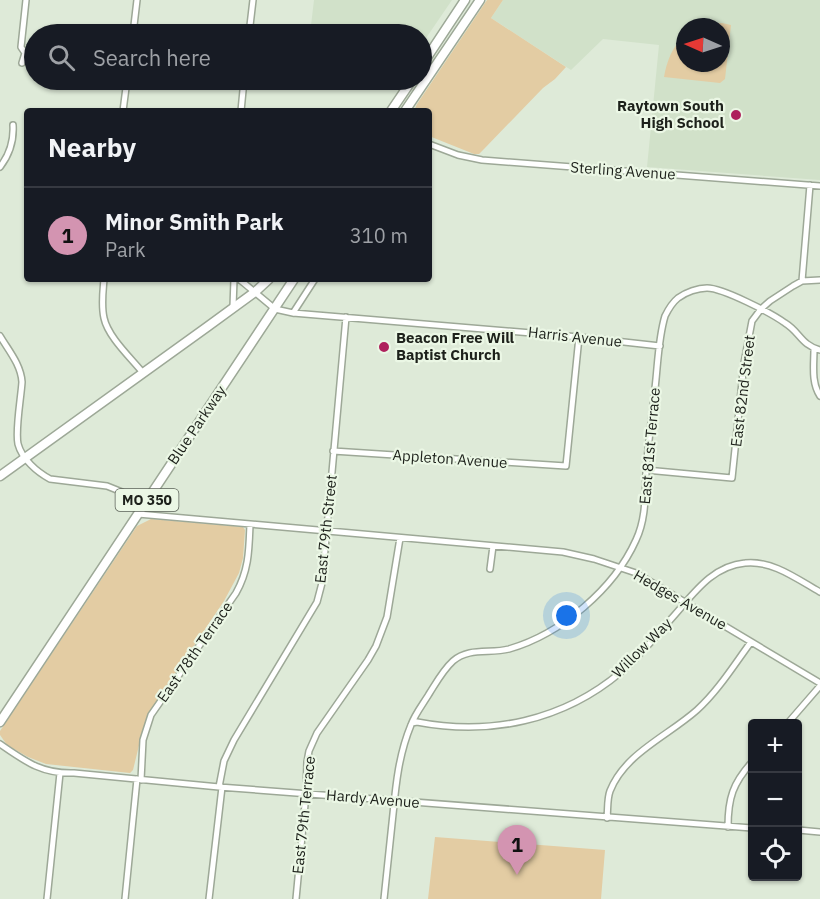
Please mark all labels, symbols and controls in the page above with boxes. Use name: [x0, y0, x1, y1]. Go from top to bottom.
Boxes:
north arrow: [676, 18, 730, 72]
search box: [24, 24, 432, 90]
icon: search: [45, 41, 78, 74]
text: Search here: [93, 43, 211, 72]
place label: Raytown South High School: [617, 96, 724, 132]
marker: Raytown South High School: [729, 108, 743, 122]
text: Nearby: [48, 130, 136, 164]
street label: Sterling Avenue: [570, 157, 676, 184]
text: Minor Smith Park: [105, 207, 284, 236]
text: 1: [62, 222, 74, 249]
text: 310 m: [350, 222, 408, 249]
text: Park: [105, 236, 145, 263]
street label: Harris Avenue: [527, 322, 623, 351]
place label: Beacon Free Will Baptist Church: [396, 328, 515, 364]
street label: East 82nd Street: [726, 334, 759, 448]
marker: Beacon Free Will Baptist Church: [377, 340, 391, 354]
street label: Blue Parkway: [163, 381, 230, 468]
street label: East 81st Terrace: [635, 387, 664, 505]
street label: Appleton Avenue: [392, 445, 508, 472]
street label: East 79th Street: [310, 474, 341, 584]
road number: MO 350: [116, 489, 178, 511]
street label: Hedges Avenue: [630, 565, 730, 634]
street label: East 78th Terrace: [153, 598, 236, 706]
your location: [552, 601, 581, 630]
street label: Willow Way: [608, 613, 676, 682]
map controls: [748, 719, 802, 881]
button: +: [748, 719, 802, 773]
street label: East 79th Terrace: [288, 755, 319, 875]
button: −: [748, 773, 802, 827]
street label: Hardy Avenue: [325, 785, 421, 812]
pin: 1: [498, 826, 536, 875]
button: locate: [748, 827, 802, 881]

